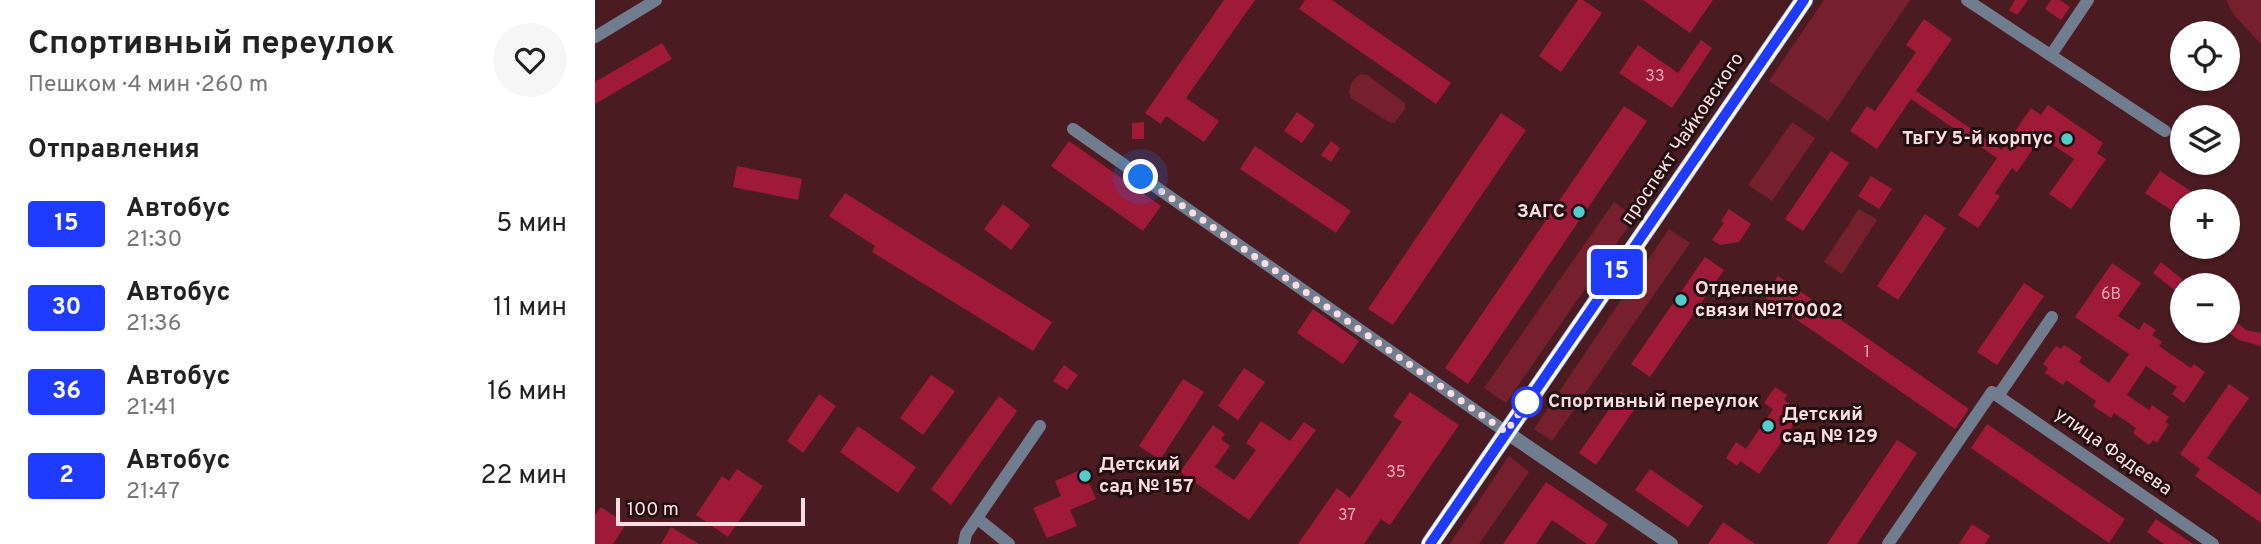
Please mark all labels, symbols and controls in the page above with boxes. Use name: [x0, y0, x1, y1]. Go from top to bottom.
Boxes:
map controls: [2170, 21, 2240, 343]
button: locate: [2170, 21, 2240, 91]
button: heart: [493, 23, 567, 97]
text: Спортивный переулок: [28, 24, 395, 66]
street label: проспект Чайковского: [1616, 48, 1750, 230]
house number: 33: [1645, 67, 1665, 87]
text: Пешком · 4 мин · 260 m: [28, 71, 268, 100]
button: layers: [2170, 105, 2240, 175]
place label: ТвГУ 5-й корпус: [1902, 127, 2053, 151]
marker: ТвГУ 5-й корпус: [2059, 131, 2075, 147]
text: Отправления: [28, 134, 200, 167]
your location: [1123, 159, 1158, 194]
button: +: [2170, 189, 2240, 259]
text: Автобус: [126, 193, 231, 226]
place label: ЗАГС: [1517, 200, 1565, 224]
marker: ЗАГС: [1571, 204, 1587, 220]
text: 5 мин: [496, 208, 567, 241]
text: 15: [54, 209, 79, 239]
text: 21:30: [126, 226, 182, 255]
line badge: 15: [1585, 249, 1649, 295]
text: 15: [1605, 257, 1629, 287]
button: −: [2170, 273, 2240, 343]
text: Автобус: [126, 277, 231, 310]
place label: Отделение связи №170002: [1695, 277, 1843, 323]
house number: 6В: [2101, 285, 2121, 305]
text: 11 мин: [493, 292, 567, 325]
marker: Отделение связи №170002: [1673, 292, 1689, 308]
text: 30: [52, 293, 81, 323]
text: 21:36: [126, 310, 181, 339]
house number: 1: [1864, 343, 1870, 363]
text: Автобус: [126, 361, 231, 394]
text: 16 мин: [487, 376, 567, 409]
text: 36: [52, 377, 81, 407]
marker: Спортивный переулок: [1512, 387, 1542, 417]
place label: Спортивный переулок: [1548, 390, 1759, 414]
text: 21:41: [126, 394, 177, 423]
place label: Детский сад № 129: [1782, 403, 1878, 449]
street label: улица Фадеева: [2050, 403, 2176, 501]
marker: Детский сад № 129: [1760, 418, 1776, 434]
text: Автобус: [126, 445, 231, 478]
place label: Детский сад № 157: [1099, 453, 1193, 499]
text: 22 мин: [481, 460, 567, 493]
text: 2: [59, 461, 74, 491]
house number: 35: [1386, 463, 1406, 483]
marker: Детский сад № 157: [1077, 468, 1093, 484]
text: 21:47: [126, 478, 180, 507]
scale bar: [616, 495, 805, 527]
text: 100 m: [627, 498, 679, 522]
house number: 37: [1338, 506, 1356, 526]

